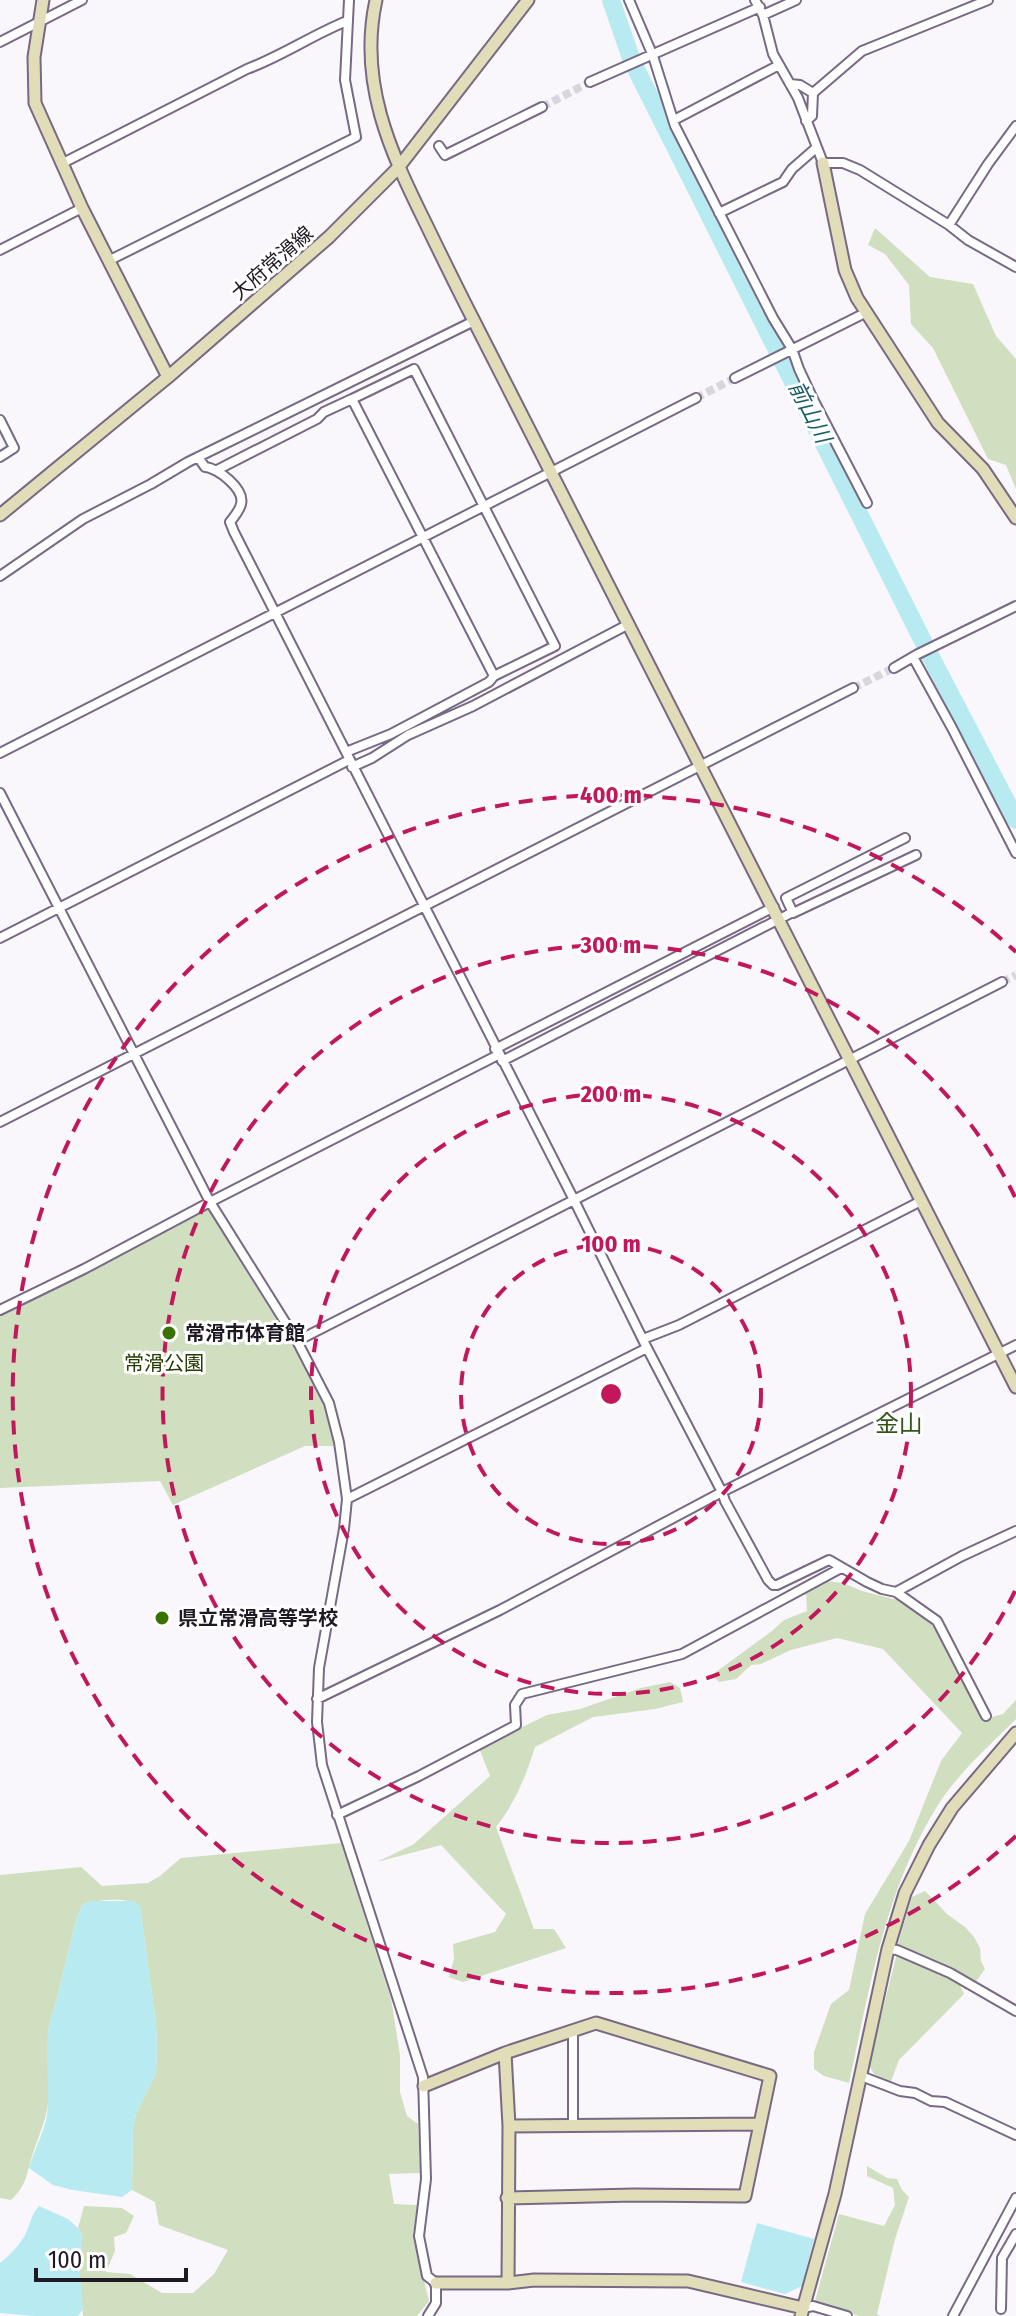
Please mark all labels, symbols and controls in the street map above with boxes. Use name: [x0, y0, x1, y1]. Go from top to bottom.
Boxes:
street label: 大府常滑線: [226, 221, 318, 305]
water label: 前山川: [783, 376, 838, 449]
text: 400 m: [580, 781, 642, 809]
text: 300 m: [580, 931, 641, 959]
text: 200 m: [580, 1080, 641, 1108]
text: 100 m: [581, 1230, 641, 1258]
place label: 常滑市体育館: [185, 1321, 305, 1345]
marker: 常滑市体育館: [160, 1324, 178, 1342]
park label: 常滑公園: [124, 1351, 204, 1375]
centre of rings: [597, 1380, 625, 1408]
district label: 金山: [875, 1410, 923, 1438]
place label: 県立常滑高等学校: [178, 1606, 338, 1630]
marker: 県立常滑高等学校: [153, 1609, 171, 1627]
scale bar: [36, 2232, 186, 2282]
text: 100 m: [48, 2246, 106, 2274]

